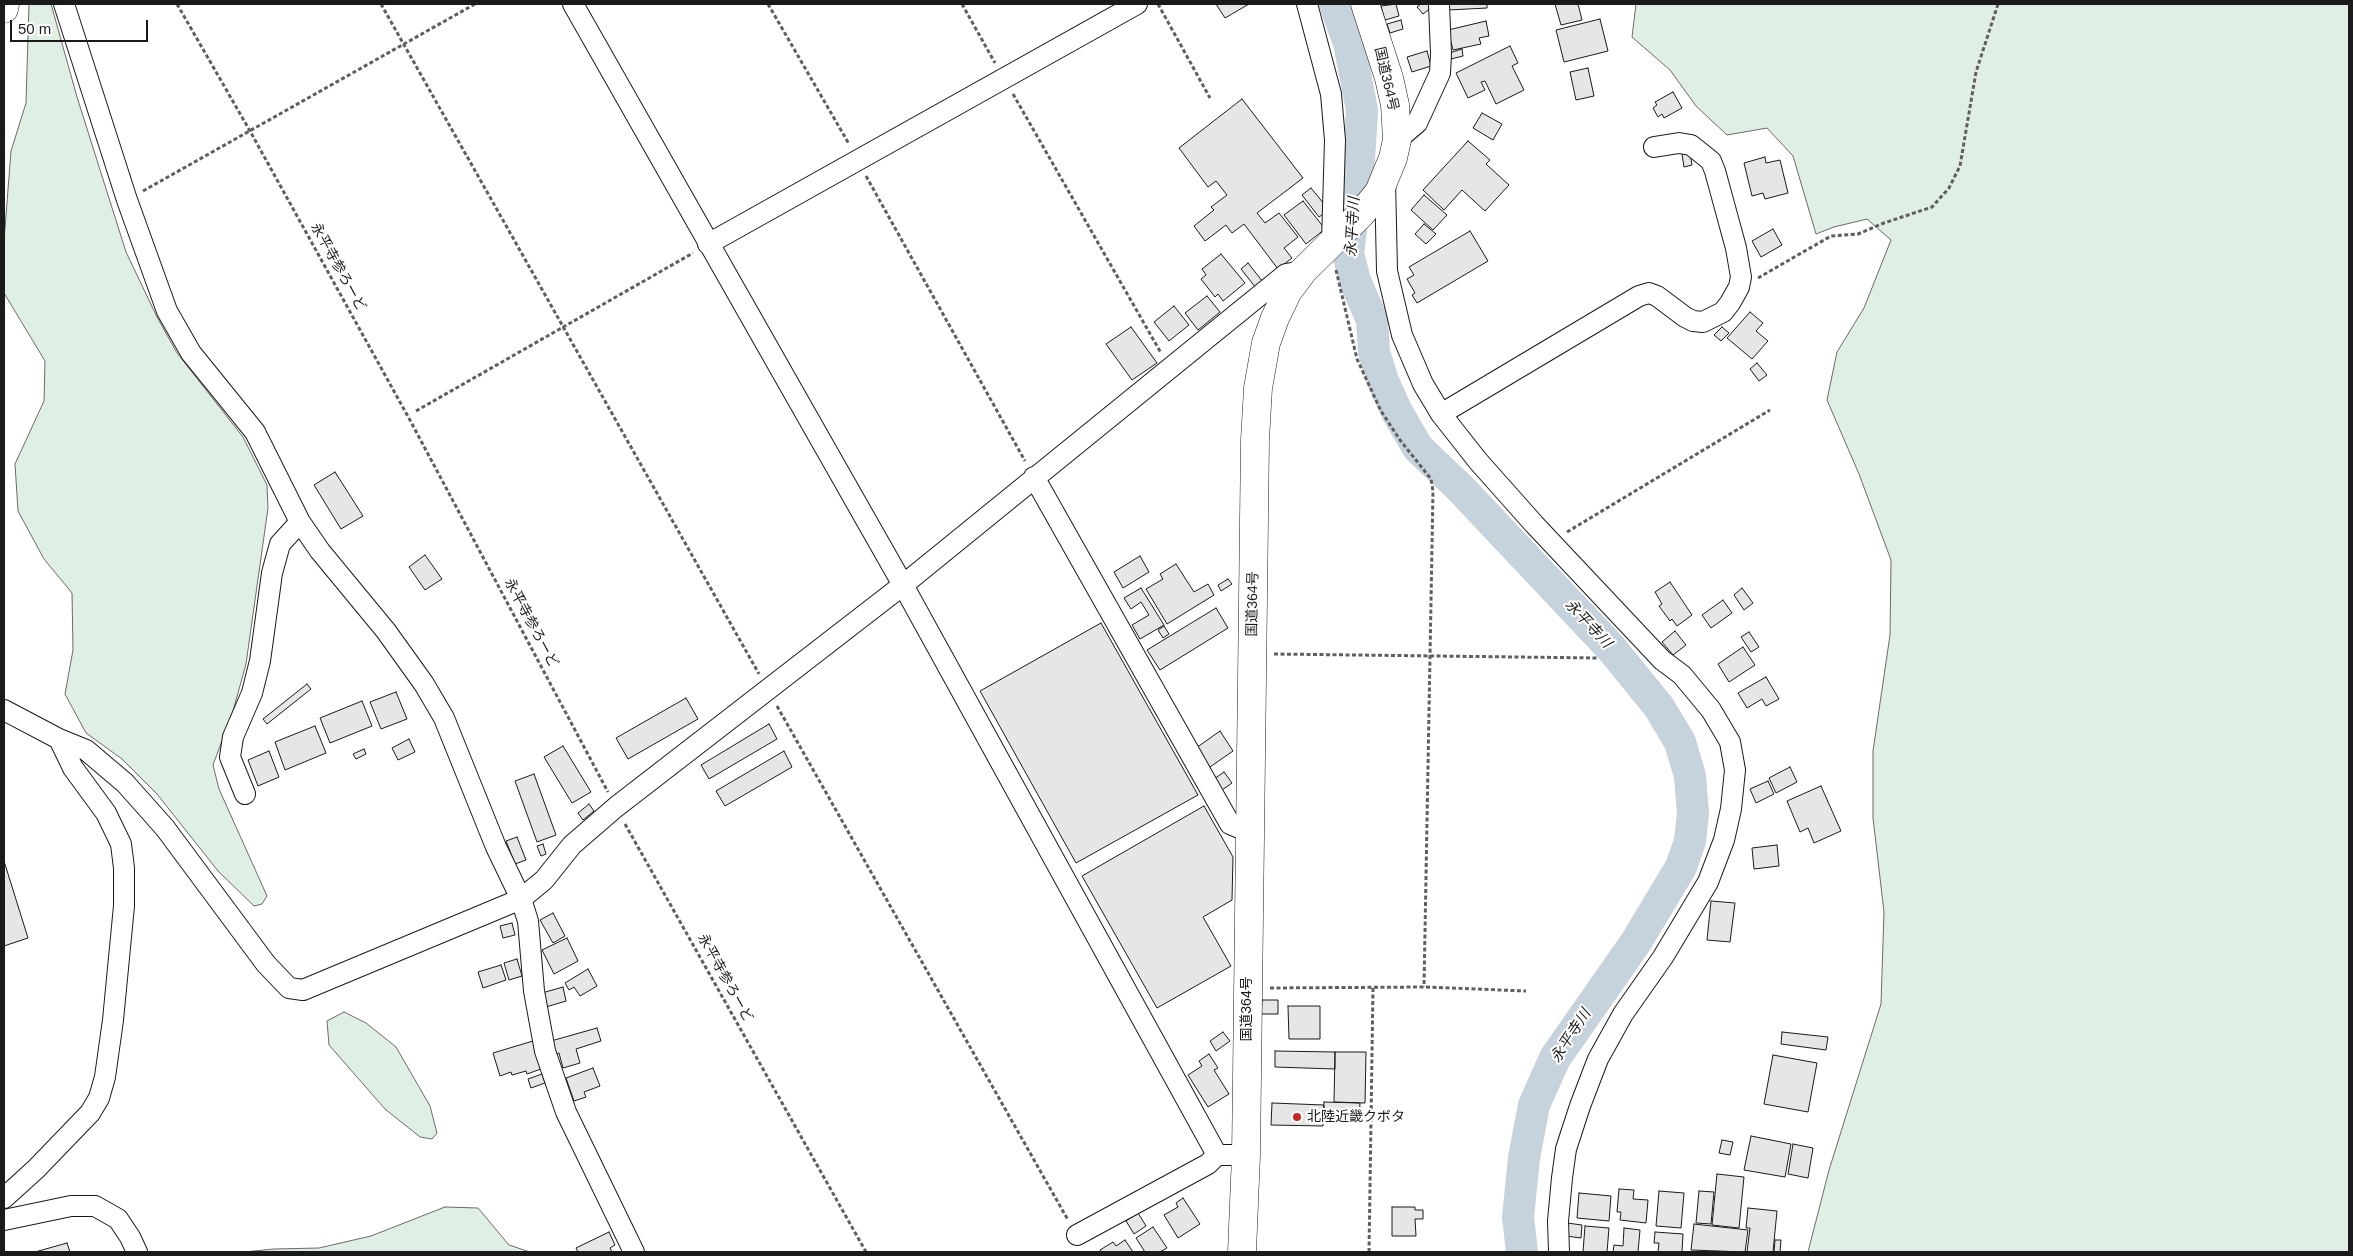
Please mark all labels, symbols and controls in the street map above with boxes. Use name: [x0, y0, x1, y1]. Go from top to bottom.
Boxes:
scale bar: [12, 10, 150, 42]
text: 50 m: [18, 20, 51, 37]
street label: 国道364号: [1370, 45, 1402, 113]
water label: 永平寺川: [1342, 197, 1364, 257]
street label: 永平寺参ろーど: [307, 220, 369, 314]
street label: 国道364号: [1244, 571, 1262, 637]
street label: 永平寺参ろーど: [501, 576, 561, 670]
water label: 永平寺川: [1561, 596, 1615, 652]
street label: 永平寺参ろーど: [694, 931, 756, 1025]
street label: 国道364号: [1239, 976, 1255, 1042]
water label: 永平寺川: [1547, 1006, 1595, 1066]
place label: 北陸近畿クボタ: [1307, 1109, 1405, 1125]
marker: 北陸近畿クボタ: [1291, 1111, 1303, 1123]

